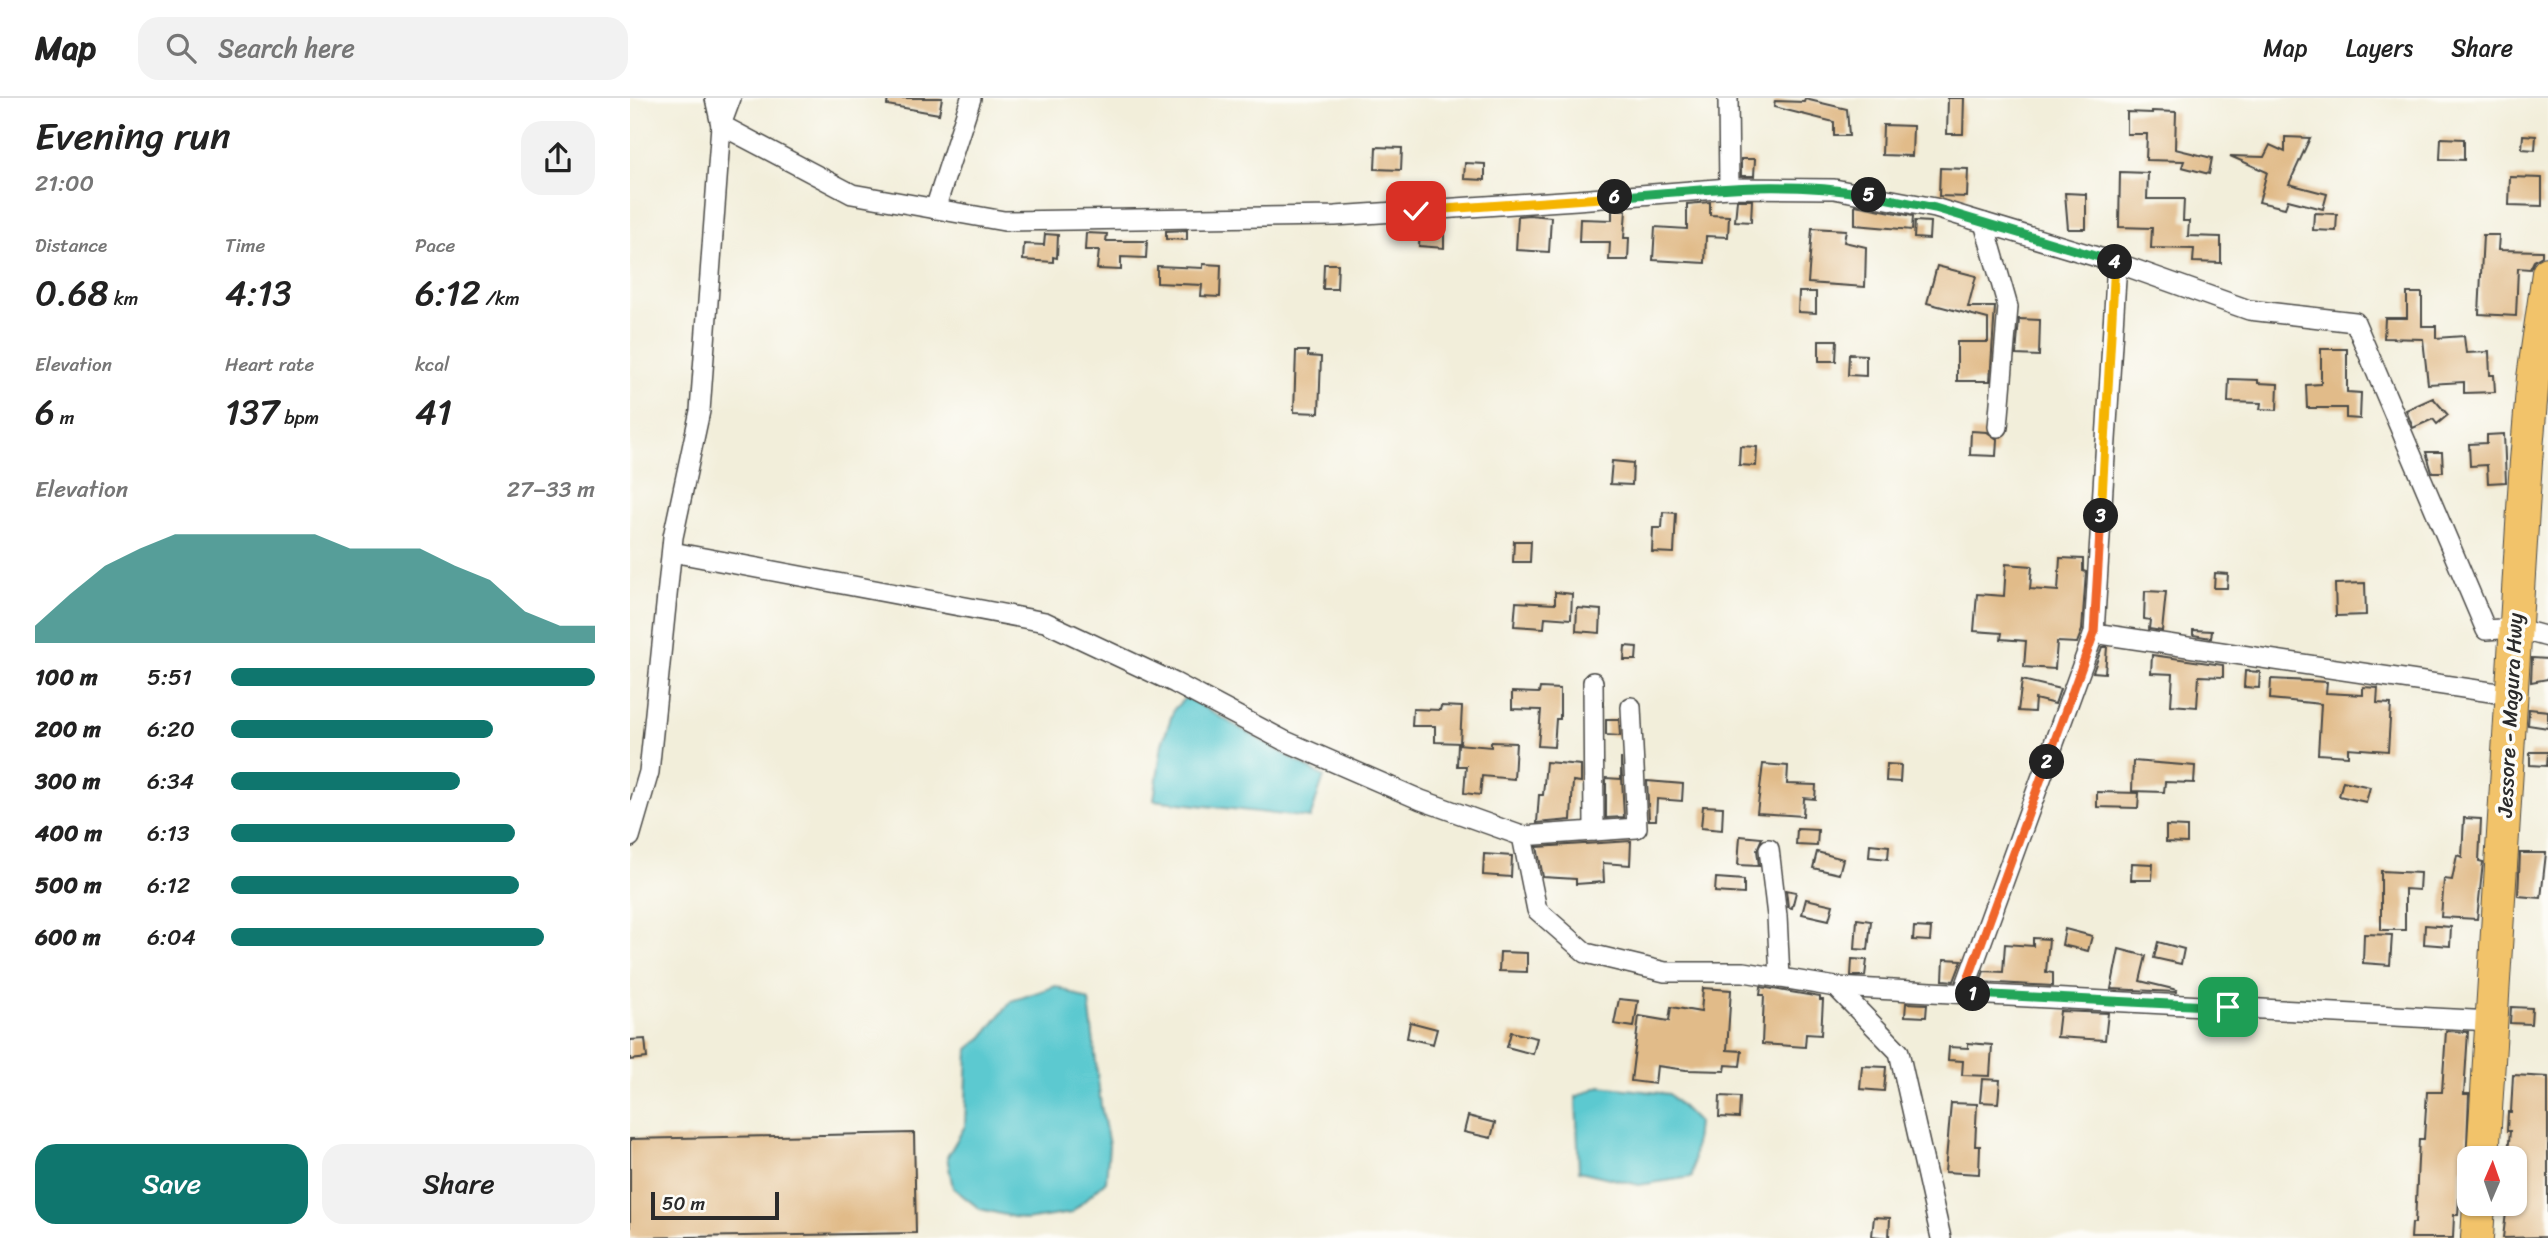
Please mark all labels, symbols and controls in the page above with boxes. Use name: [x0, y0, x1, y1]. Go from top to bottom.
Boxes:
search box: [138, 17, 628, 80]
text: Map: [35, 19, 96, 77]
text: Search here: [218, 25, 355, 71]
text: Map: [2263, 27, 2308, 69]
text: Layers: [2346, 27, 2413, 69]
text: Share: [2451, 27, 2513, 69]
icon: search: [162, 29, 200, 67]
text: Evening run: [35, 103, 231, 170]
button: share: [521, 121, 595, 195]
text: 21:00: [35, 163, 94, 204]
pin: 5: [1852, 178, 1886, 212]
text: 5: [1863, 178, 1874, 211]
pin: 6: [1598, 180, 1632, 214]
text: 6: [1609, 180, 1620, 213]
pin: [1386, 181, 1446, 241]
icon: check: [1397, 192, 1435, 230]
text: Distance: [35, 229, 107, 262]
text: Time: [225, 229, 265, 262]
text: Pace: [415, 229, 455, 262]
pin: 4: [2098, 244, 2132, 280]
text: 4: [2109, 245, 2120, 278]
text: 0.68: [35, 262, 109, 324]
text: 4:13: [225, 262, 292, 324]
text: 6:12: [415, 262, 481, 324]
text: km: [109, 282, 138, 315]
text: /km: [481, 282, 520, 315]
text: Elevation: [35, 348, 112, 381]
text: Heart rate: [225, 348, 314, 381]
text: kcal: [415, 348, 450, 381]
text: 6: [35, 381, 55, 443]
text: 137: [225, 381, 279, 443]
text: 41: [415, 381, 452, 443]
text: m: [55, 401, 74, 434]
text: bpm: [279, 401, 319, 434]
text: Elevation: [35, 469, 128, 510]
text: 27–33 m: [507, 469, 595, 510]
pin: 3: [2084, 498, 2118, 534]
text: 3: [2095, 499, 2106, 532]
street label: Jessore - Magura Hwy: [2486, 612, 2534, 819]
text: 100 m: [35, 657, 98, 698]
text: 5:51: [147, 657, 192, 698]
text: 200 m: [35, 709, 101, 750]
text: 6:20: [147, 709, 195, 750]
pin: 2: [2030, 744, 2064, 780]
text: 2: [2041, 745, 2052, 778]
text: 300 m: [35, 761, 100, 802]
text: 6:34: [147, 761, 194, 802]
text: 400 m: [35, 813, 102, 854]
text: 6:13: [147, 813, 190, 854]
text: 500 m: [35, 865, 102, 906]
text: 6:12: [147, 865, 190, 906]
text: 600 m: [35, 917, 101, 958]
text: 6:04: [147, 917, 196, 958]
pin: 1: [1956, 976, 1990, 1012]
text: 1: [1968, 977, 1977, 1010]
pin: [2198, 977, 2258, 1037]
icon: arrive: [2209, 988, 2247, 1026]
button: Save: [35, 1144, 308, 1224]
button: Share: [322, 1144, 595, 1224]
north arrow: [2457, 1146, 2527, 1216]
map controls: [2457, 1146, 2527, 1216]
text: 50 m: [662, 1187, 705, 1220]
scale bar: [651, 1189, 779, 1221]

